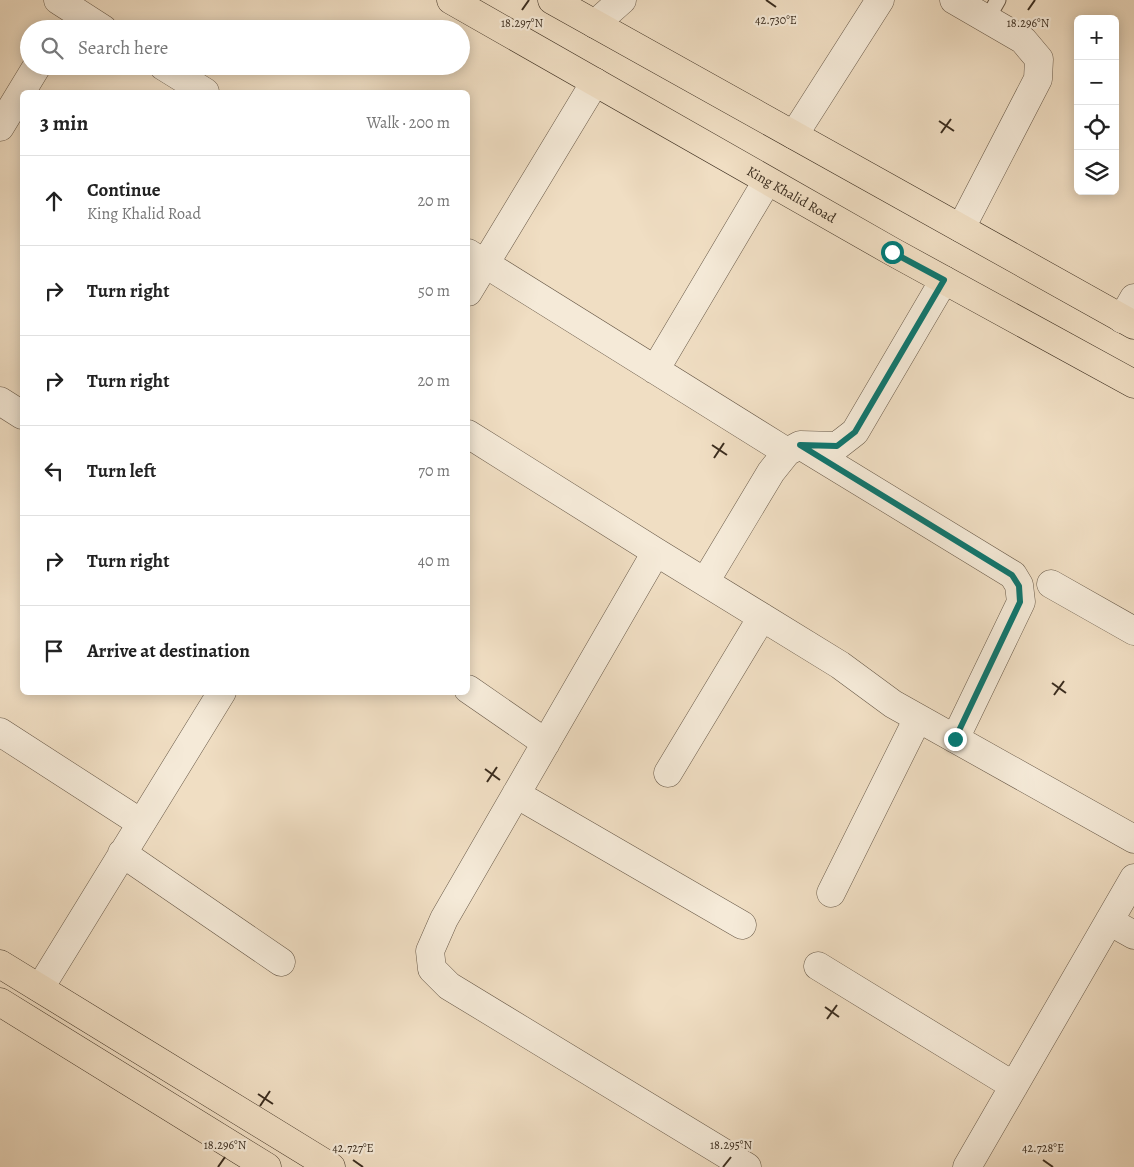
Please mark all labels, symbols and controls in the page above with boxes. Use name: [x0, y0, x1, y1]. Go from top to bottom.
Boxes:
text: 42.730°E: [755, 12, 797, 28]
text: 18.297°N: [501, 15, 543, 31]
text: 18.296°N: [1007, 15, 1050, 31]
map controls: [1074, 15, 1119, 195]
button: +: [1074, 15, 1119, 60]
search box: [20, 20, 470, 75]
icon: search: [38, 34, 66, 62]
text: Search here: [78, 35, 168, 61]
button: −: [1074, 60, 1119, 105]
button: locate: [1074, 105, 1119, 150]
text: 3 min: [40, 109, 88, 137]
text: Walk · 200 m: [366, 112, 450, 134]
button: layers: [1074, 150, 1119, 195]
street label: King Khalid Road: [743, 162, 840, 228]
text: Continue: [87, 177, 161, 203]
icon: ahead: [40, 187, 68, 215]
text: 20 m: [417, 190, 450, 212]
text: King Khalid Road: [87, 203, 201, 225]
route start: [881, 241, 904, 264]
icon: right: [40, 277, 68, 305]
text: Turn right: [87, 278, 169, 304]
text: 50 m: [418, 280, 450, 302]
icon: right: [40, 367, 68, 395]
text: Turn right: [87, 368, 169, 394]
text: 20 m: [417, 370, 450, 392]
icon: left: [40, 457, 68, 485]
text: Turn left: [87, 458, 156, 484]
text: 70 m: [418, 460, 450, 482]
icon: right: [40, 547, 68, 575]
text: Turn right: [87, 548, 169, 574]
text: 40 m: [418, 550, 450, 572]
icon: arrive: [40, 637, 68, 665]
text: Arrive at destination: [87, 638, 250, 664]
route end: [944, 728, 967, 751]
text: 18.296°N: [204, 1137, 247, 1153]
text: 18.295°N: [710, 1137, 752, 1153]
text: 42.727°E: [332, 1140, 374, 1156]
text: 42.728°E: [1022, 1140, 1064, 1156]

